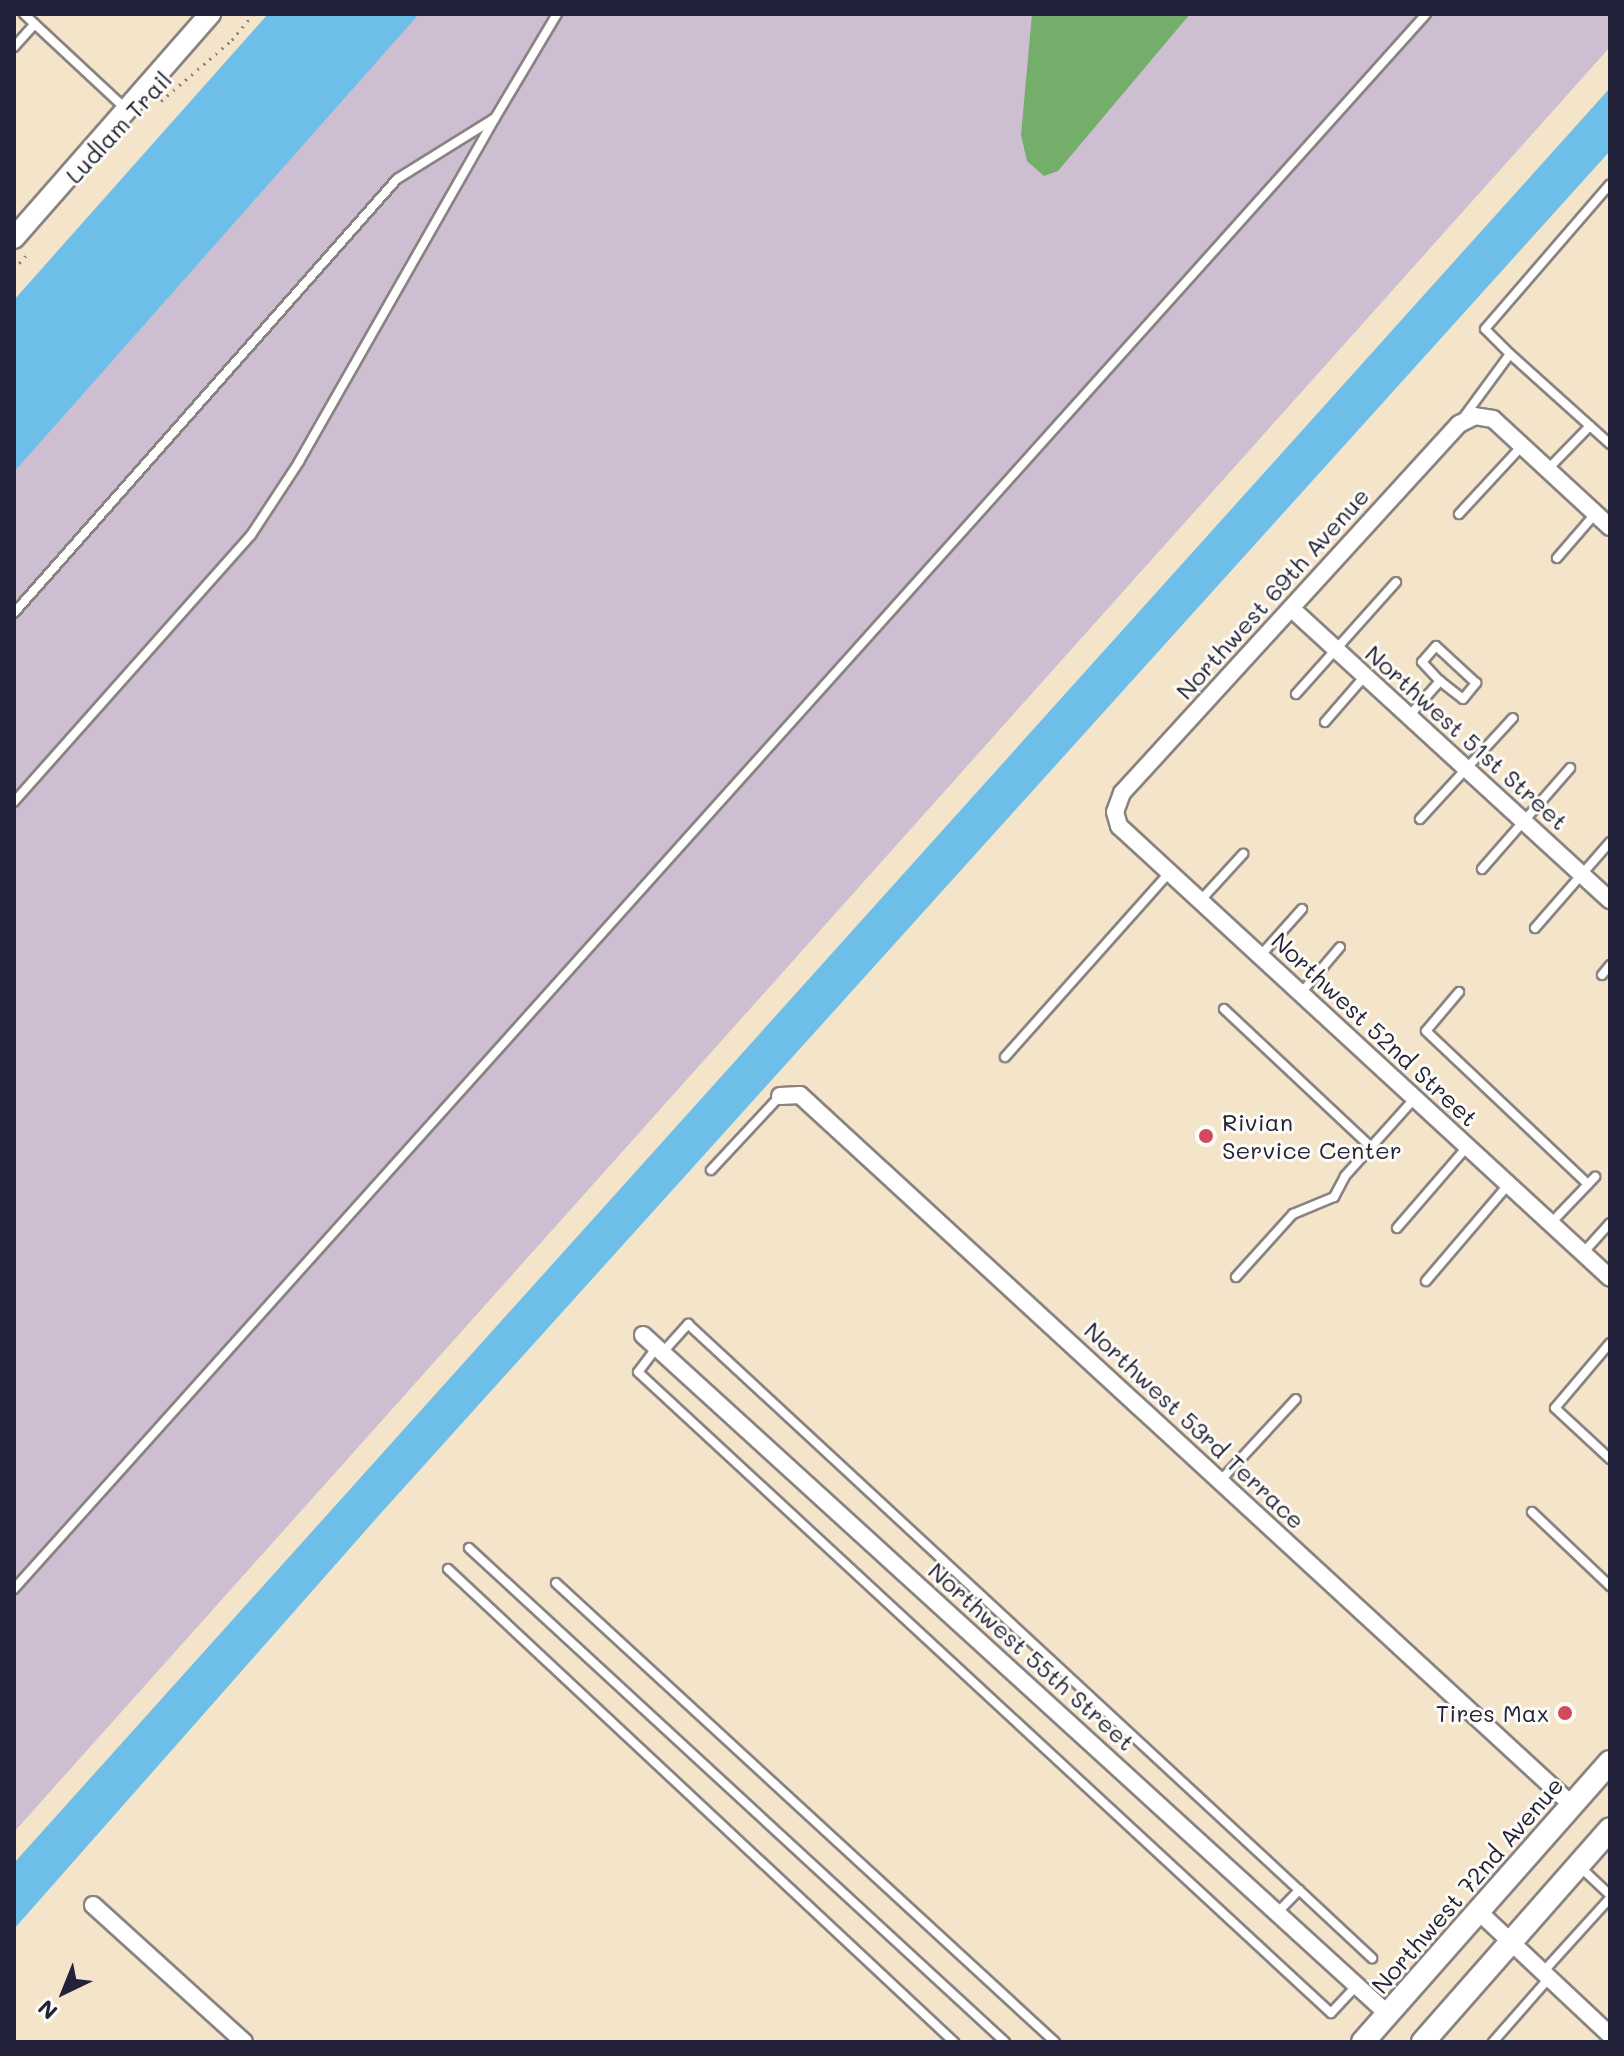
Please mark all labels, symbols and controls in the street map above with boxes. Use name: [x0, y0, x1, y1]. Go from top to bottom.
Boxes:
street label: Ludlam Trail: [59, 65, 177, 189]
street label: Northwest 69th Avenue: [1169, 481, 1375, 705]
street label: Northwest 51st Street: [1360, 638, 1574, 836]
street label: Northwest 52nd Street: [1266, 926, 1484, 1132]
place label: Rivian Service Center: [1222, 1108, 1402, 1164]
marker: Rivian Service Center: [1197, 1127, 1215, 1145]
street label: Northwest 53rd Terrace: [1079, 1315, 1311, 1535]
street label: Northwest 55th Street: [923, 1556, 1141, 1756]
place label: Tires Max: [1436, 1699, 1549, 1727]
marker: Tires Max: [1556, 1704, 1574, 1722]
street label: Northwest 72nd Avenue: [1365, 1771, 1569, 1999]
north arrow: [24, 1952, 104, 2032]
text: N: [31, 1994, 63, 2026]

